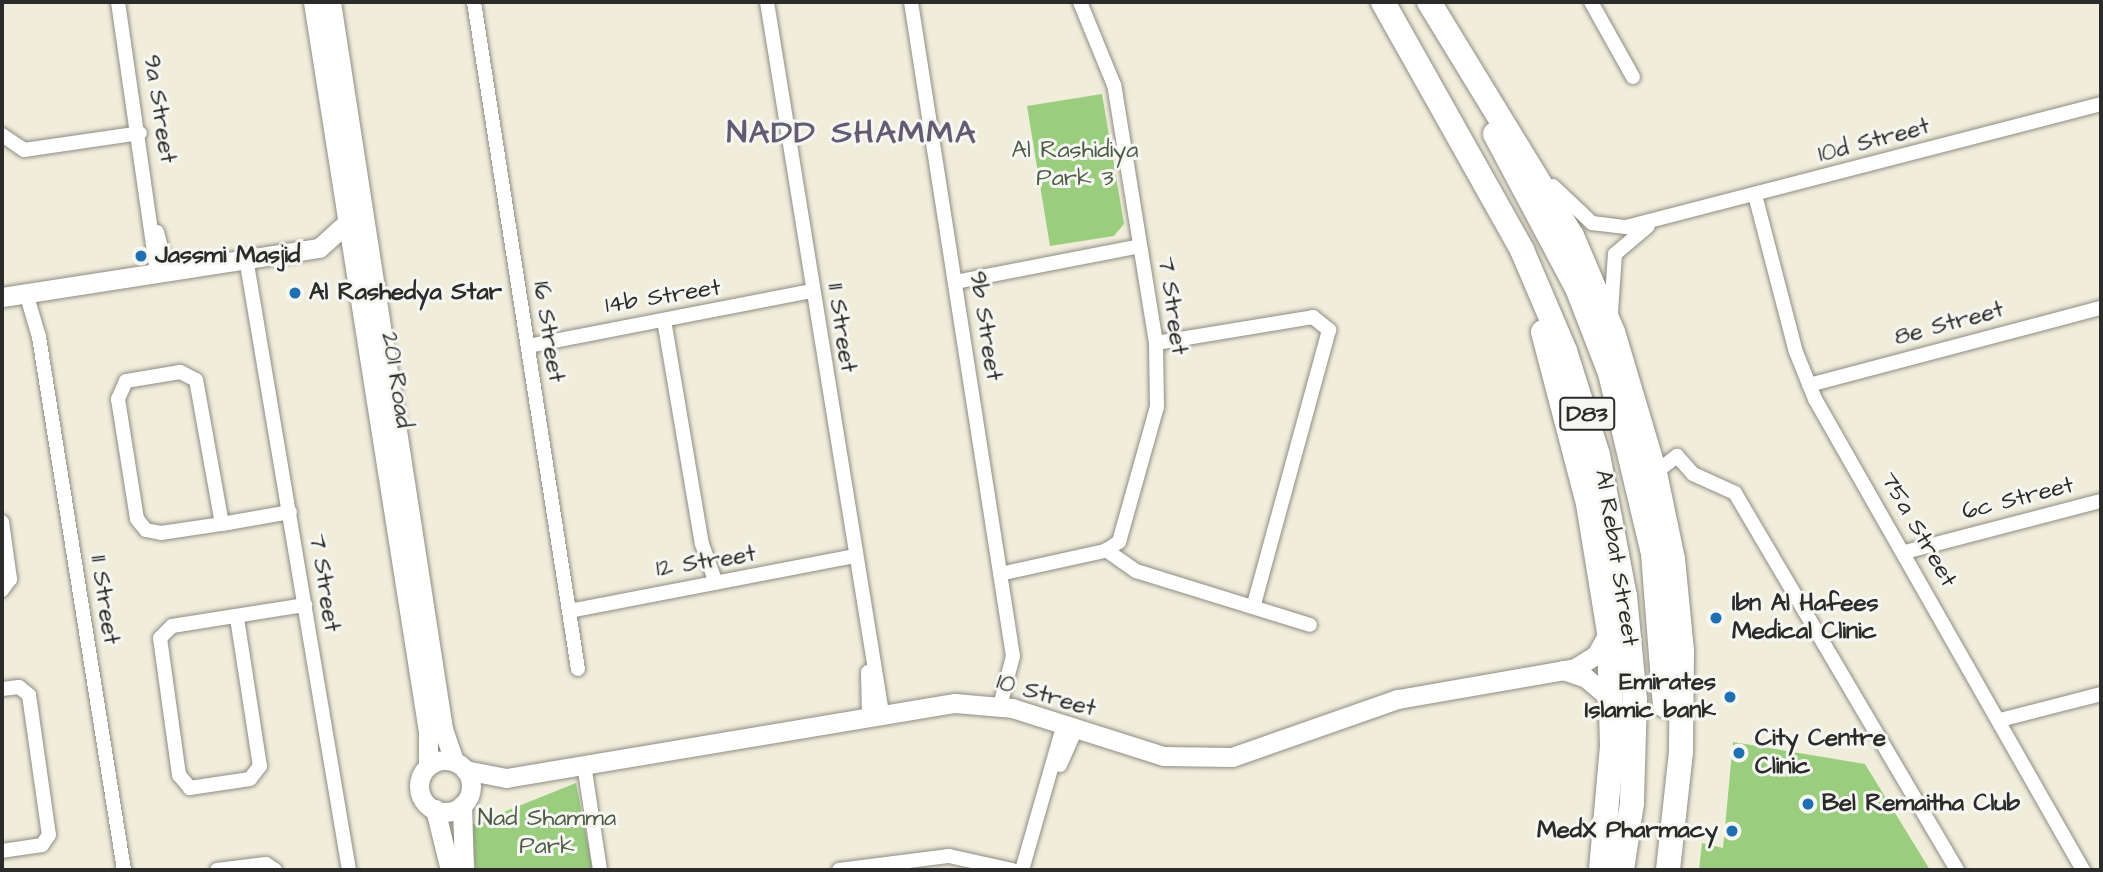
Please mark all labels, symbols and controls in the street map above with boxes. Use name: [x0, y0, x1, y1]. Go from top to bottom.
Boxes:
street label: 9a Street: [136, 53, 182, 165]
street label: 10d Street: [1815, 112, 1933, 170]
district label: NADD SHAMMA: [728, 114, 976, 152]
park label: Al Rashidiya Park 3: [1012, 137, 1138, 193]
place label: Jassmi Masjid: [155, 242, 300, 270]
marker: Jassmi Masjid: [133, 248, 149, 264]
street label: 7 Street: [1151, 255, 1193, 357]
street label: 9b Street: [962, 269, 1008, 383]
street label: 14b Street: [603, 274, 723, 320]
place label: Al Rashedya Star: [309, 279, 502, 307]
street label: 16 Street: [526, 279, 570, 385]
street label: 11 Street: [820, 281, 862, 375]
marker: Al Rashedya Star: [287, 285, 303, 301]
street label: 8e Street: [1891, 296, 2007, 352]
street label: 201 Road: [374, 330, 418, 430]
road number: D83: [1559, 394, 1615, 434]
street label: Al Rebat Street: [1588, 468, 1644, 648]
street label: 75a Street: [1874, 468, 1962, 592]
street label: 6c Street: [1959, 471, 2077, 527]
street label: 7 Street: [302, 532, 346, 634]
street label: 12 Street: [654, 540, 758, 584]
street label: 11 Street: [83, 553, 125, 647]
place label: Ibn Al Hafees Medical Clinic: [1732, 590, 1878, 646]
marker: Ibn Al Hafees Medical Clinic: [1706, 608, 1726, 628]
street label: 10 Street: [993, 668, 1099, 724]
place label: Emirates Islamic bank: [1585, 669, 1716, 725]
marker: Emirates Islamic bank: [1722, 689, 1738, 705]
place label: City Centre Clinic: [1755, 725, 1886, 781]
marker: City Centre Clinic: [1729, 743, 1749, 763]
place label: Bel Remaitha Club: [1822, 790, 2020, 818]
marker: Bel Remaitha Club: [1800, 796, 1816, 812]
park label: Nad Shamma Park: [478, 805, 616, 861]
place label: MedX Pharmacy: [1537, 817, 1718, 845]
marker: MedX Pharmacy: [1724, 823, 1740, 839]

